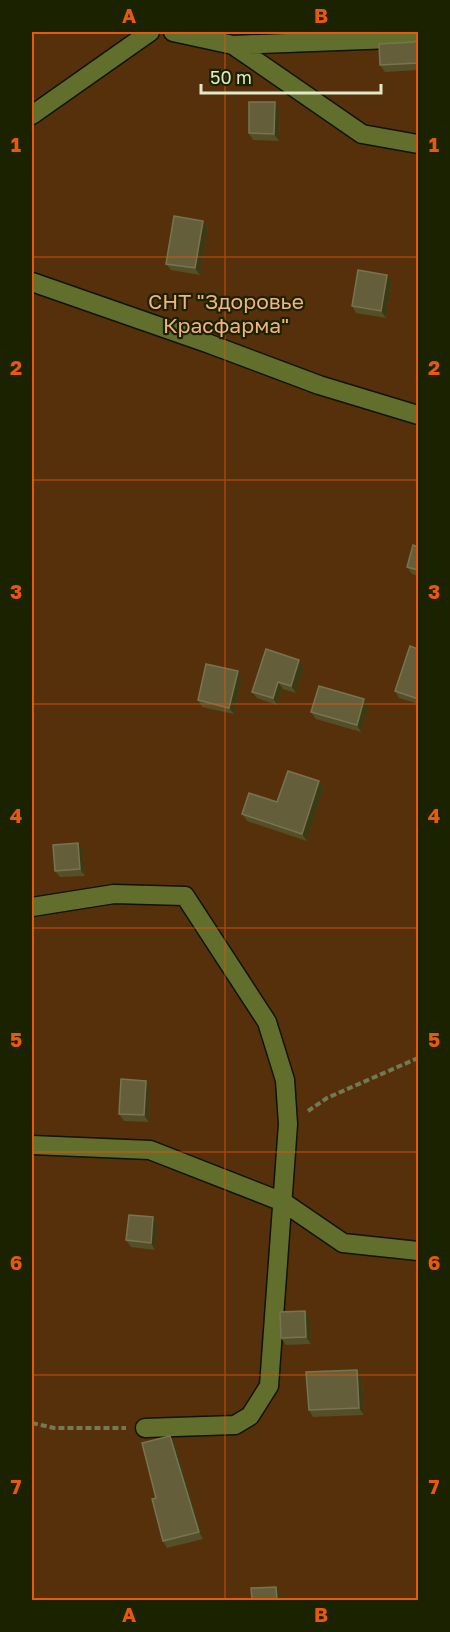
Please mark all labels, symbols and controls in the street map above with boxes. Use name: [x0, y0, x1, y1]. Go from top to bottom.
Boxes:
text: A: [122, 3, 136, 27]
text: B: [314, 3, 328, 27]
scale bar: [201, 57, 381, 95]
text: 50 m: [210, 66, 252, 88]
text: 1: [11, 132, 21, 156]
text: 1: [429, 132, 439, 156]
park label: СНТ "Здоровье Красфарма": [148, 288, 304, 338]
text: 2: [10, 355, 22, 379]
text: 2: [428, 355, 440, 379]
text: 3: [10, 579, 22, 603]
text: 3: [428, 579, 440, 603]
text: 4: [10, 803, 22, 827]
text: 4: [428, 803, 440, 827]
text: 5: [10, 1027, 22, 1051]
text: 5: [428, 1027, 440, 1051]
text: 6: [10, 1250, 22, 1274]
text: 6: [428, 1250, 440, 1274]
text: 7: [11, 1474, 22, 1498]
text: 7: [429, 1474, 440, 1498]
text: A: [122, 1602, 136, 1626]
text: B: [314, 1602, 328, 1626]

